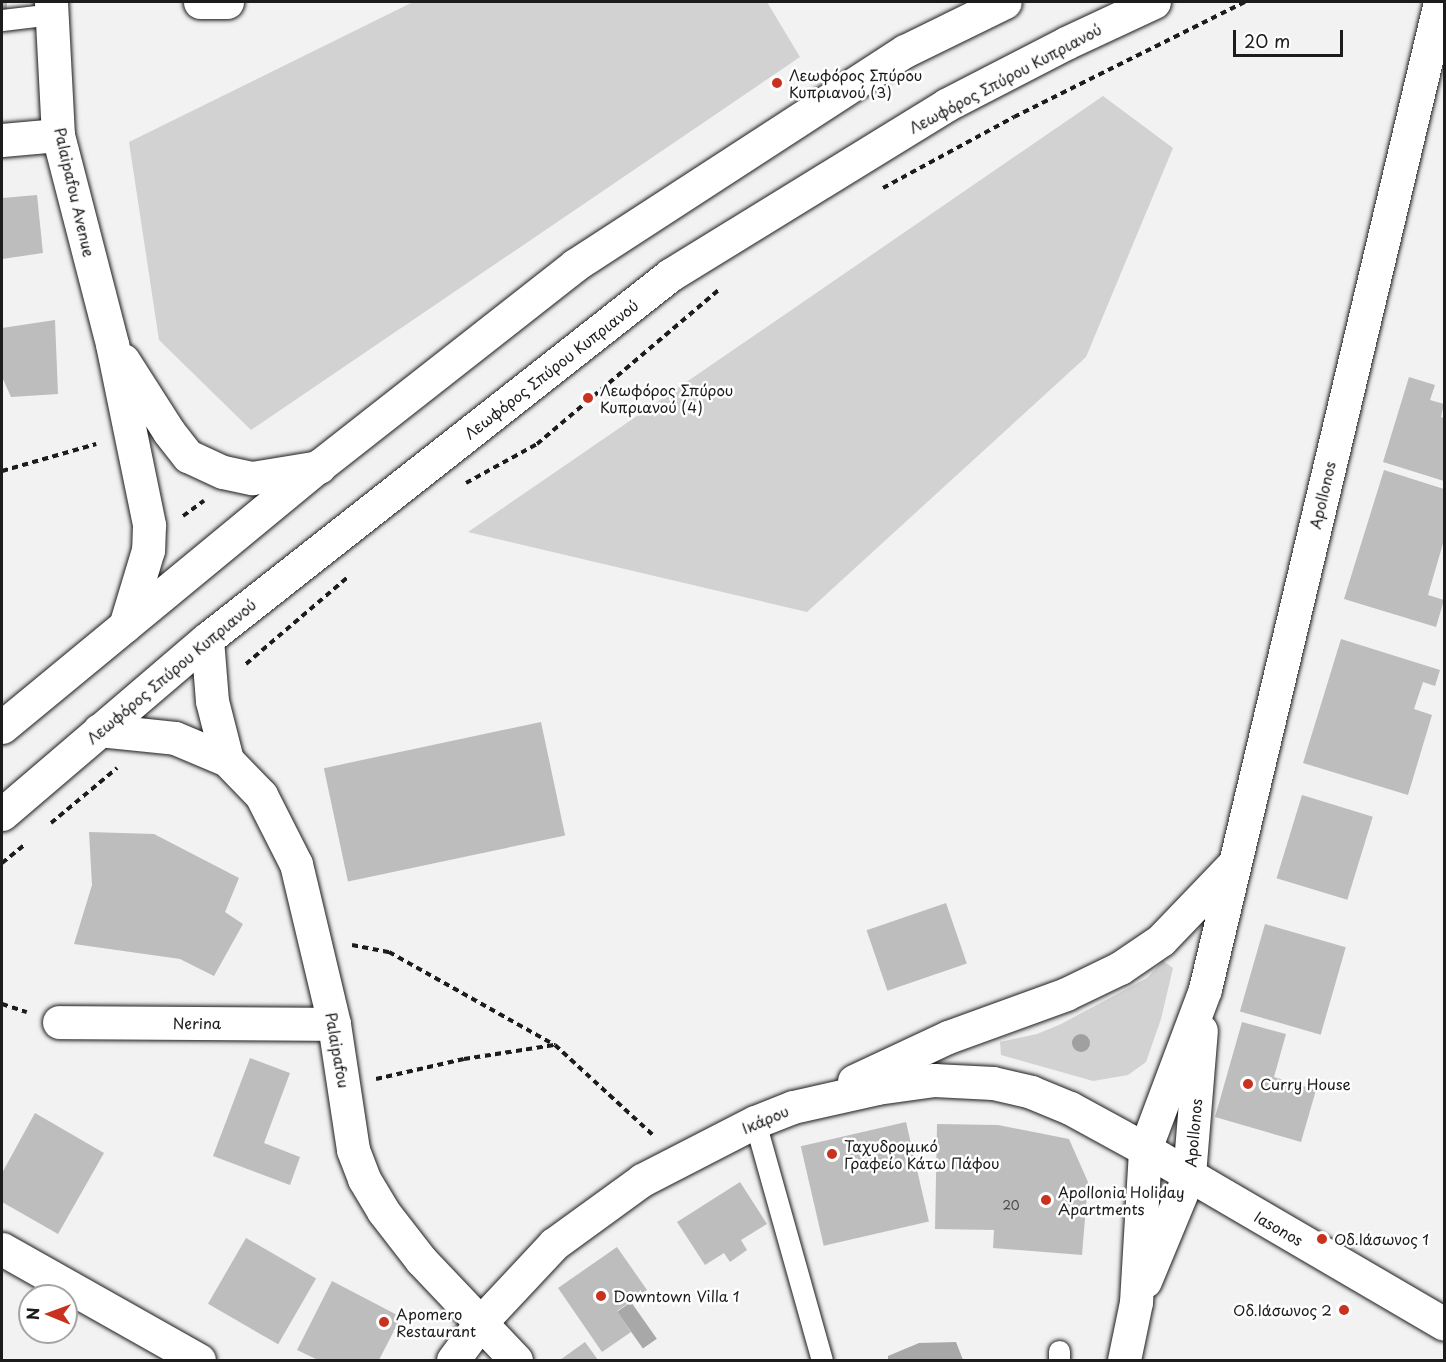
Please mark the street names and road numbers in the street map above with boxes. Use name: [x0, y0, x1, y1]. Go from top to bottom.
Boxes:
street label: Λεωφόρος Σπύρου Κυπριανού: [906, 20, 1104, 136]
street label: Palaipafou Avenue: [51, 125, 99, 259]
street label: Λεωφόρος Σπύρου Κυπριανού: [461, 296, 641, 442]
street label: Apollonos: [1305, 459, 1339, 531]
street label: Λεωφόρος Σπύρου Κυπριανού: [83, 595, 259, 747]
street label: Palaipafou: [322, 1011, 354, 1089]
street label: Nerina: [173, 1014, 221, 1032]
street label: Apollonos: [1181, 1098, 1205, 1168]
street label: Ικάρου: [739, 1101, 791, 1137]
street label: Iasonos: [1252, 1207, 1306, 1249]

